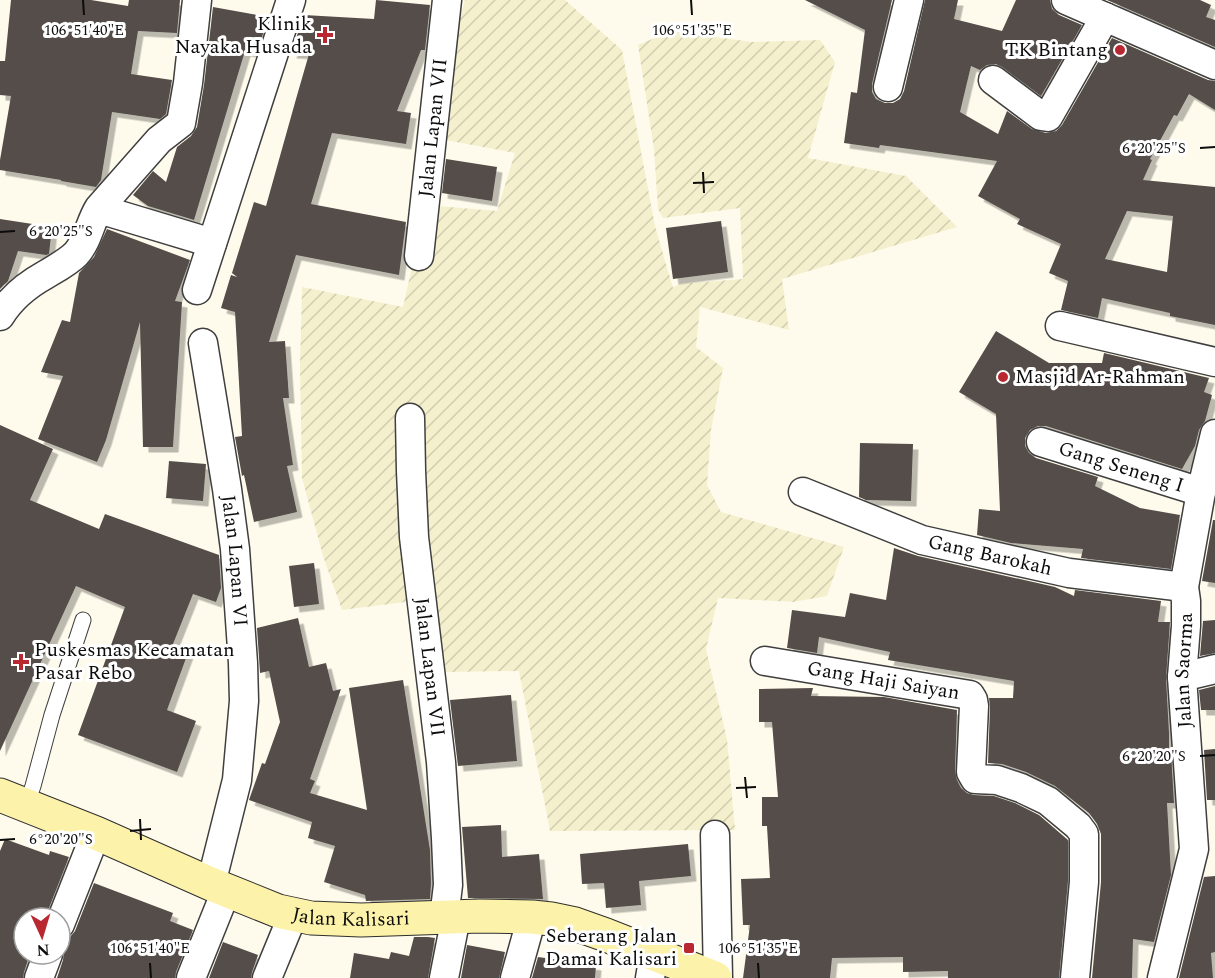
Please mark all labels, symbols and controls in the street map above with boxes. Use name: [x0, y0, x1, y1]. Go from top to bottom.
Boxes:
place label: Klinik Nayaka Husada: [175, 9, 312, 62]
text: 106°51'40"E: [44, 19, 124, 42]
text: 106°51'35"E: [652, 19, 732, 42]
marker: Klinik Nayaka Husada: [316, 26, 334, 44]
place label: TK Bintang: [1005, 35, 1108, 65]
marker: TK Bintang: [1113, 43, 1127, 57]
street label: Jalan Lapan VII: [411, 57, 456, 199]
text: 6°20'25"S: [1122, 137, 1186, 160]
text: 6°20'25"S: [29, 220, 93, 243]
place label: Masjid Ar-Rahman: [1015, 362, 1185, 392]
marker: Masjid Ar-Rahman: [996, 370, 1010, 384]
street label: Gang Seneng I: [1055, 433, 1188, 501]
street label: Jalan Lapan VI: [213, 493, 255, 627]
street label: Gang Barokah: [925, 527, 1055, 584]
street label: Jalan Lapan VII: [406, 596, 453, 738]
street label: Jalan Saorma: [1167, 612, 1201, 729]
place label: Puskesmas Kecamatan Pasar Rebo: [34, 635, 235, 688]
marker: Puskesmas Kecamatan Pasar Rebo: [12, 653, 30, 671]
street label: Gang Haji Saiyan: [805, 653, 962, 708]
text: 6°20'20"S: [1122, 745, 1186, 768]
text: 6°20'20"S: [29, 828, 93, 851]
street label: Jalan Kalisari: [289, 899, 410, 935]
north arrow: [12, 906, 72, 966]
place label: Seberang Jalan Damai Kalisari: [545, 921, 677, 974]
text: 106°51'40"E: [110, 937, 190, 960]
text: 106°51'35"E: [718, 937, 798, 960]
text: N: [36, 938, 50, 962]
marker: Seberang Jalan Damai Kalisari: [682, 941, 696, 955]

